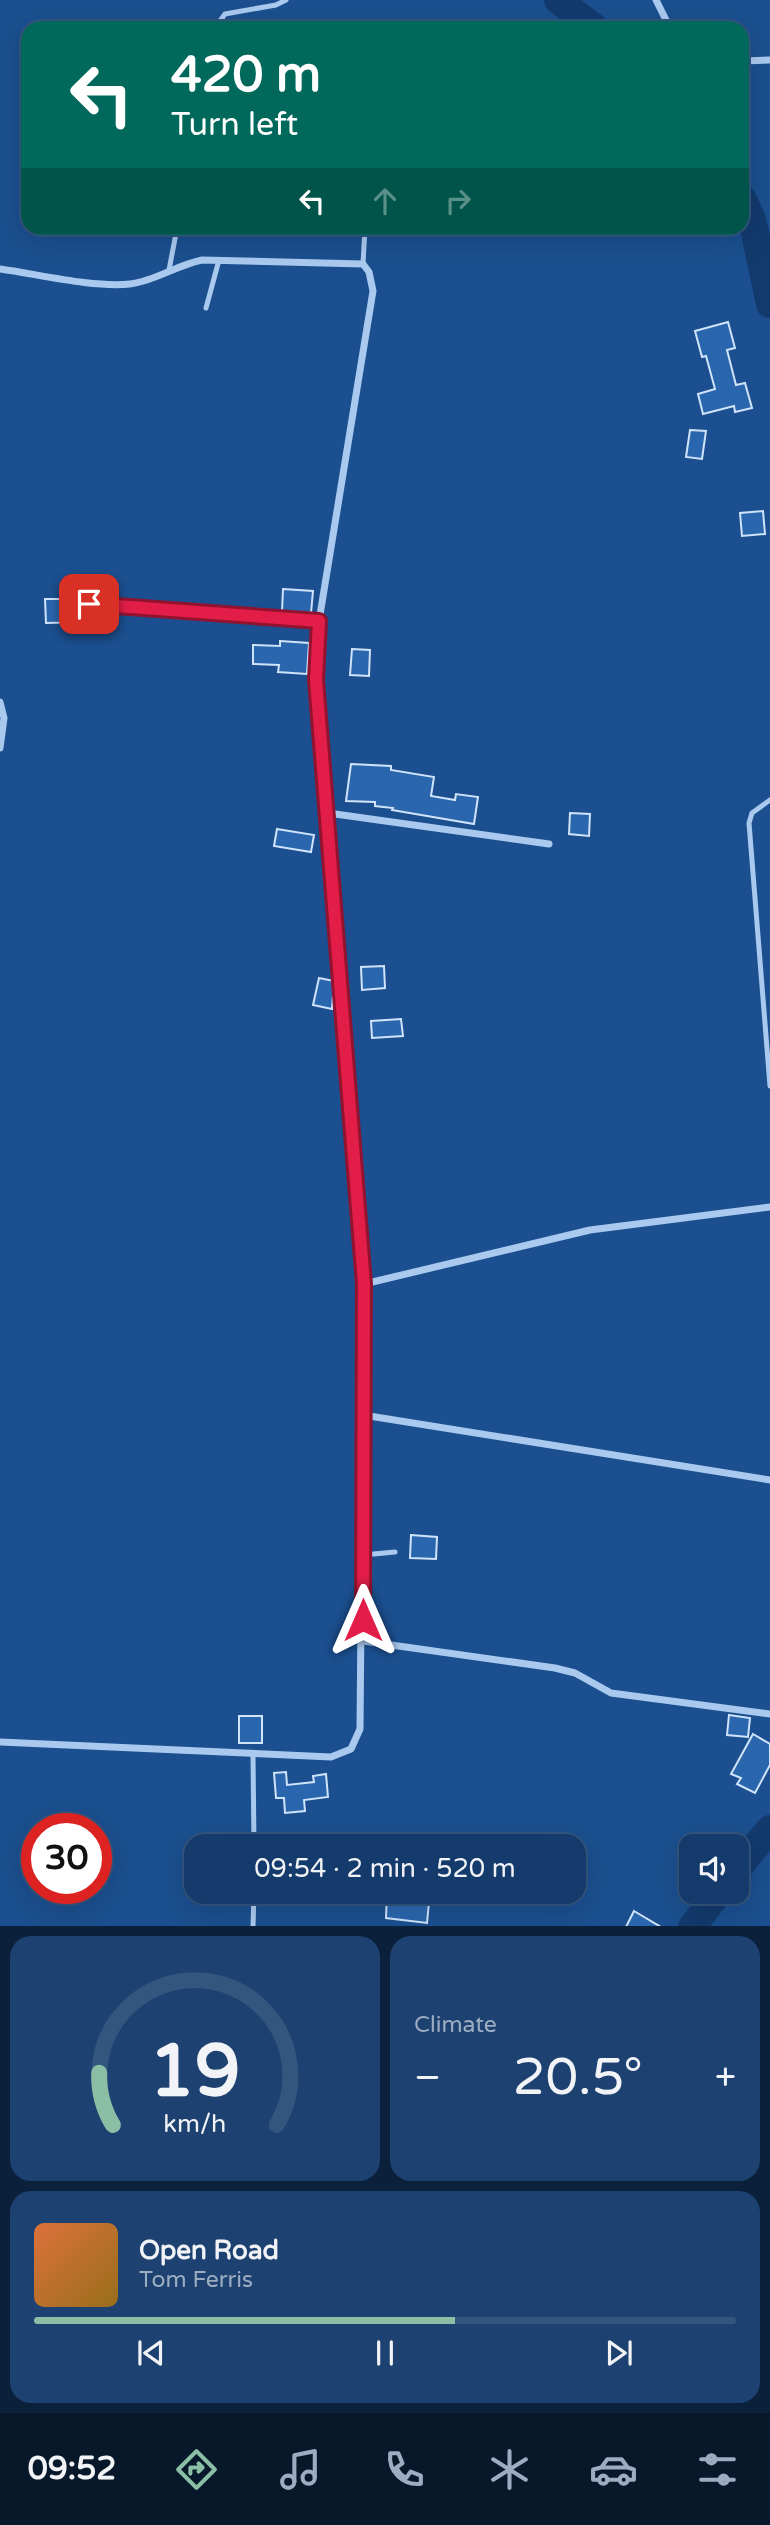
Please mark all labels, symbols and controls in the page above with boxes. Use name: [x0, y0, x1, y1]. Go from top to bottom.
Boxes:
text: 420 m: [171, 46, 321, 105]
icon: left: [56, 49, 147, 140]
text: Turn left: [171, 106, 298, 144]
icon: left: [293, 182, 331, 220]
icon: ahead: [366, 182, 404, 220]
icon: right: [439, 182, 477, 220]
pin: [59, 574, 119, 634]
icon: arrive: [70, 585, 108, 623]
position arrow: [326, 1583, 400, 1657]
speed limit sign: 30: [21, 1813, 112, 1904]
map controls: [679, 1834, 749, 1904]
button: sound: [679, 1834, 749, 1904]
text: 09:54 · 2 min · 520 m: [254, 1853, 516, 1884]
text: Climate: [414, 2011, 497, 2039]
text: 19: [149, 2028, 241, 2116]
text: 20.5°: [513, 2046, 643, 2109]
text: −: [414, 2055, 441, 2101]
text: +: [715, 2055, 736, 2101]
text: km/h: [164, 2108, 226, 2138]
text: Open Road: [139, 2235, 279, 2266]
text: Tom Ferris: [139, 2266, 253, 2294]
icon: previous: [132, 2334, 170, 2372]
icon: pause: [366, 2334, 404, 2372]
icon: next: [600, 2334, 638, 2372]
icon: directions: [172, 2445, 221, 2494]
icon: music: [276, 2445, 325, 2494]
icon: phone: [380, 2445, 429, 2494]
icon: climate: [485, 2445, 534, 2494]
icon: car: [589, 2445, 638, 2494]
icon: filters: [693, 2445, 742, 2494]
text: 09:52: [28, 2450, 116, 2488]

